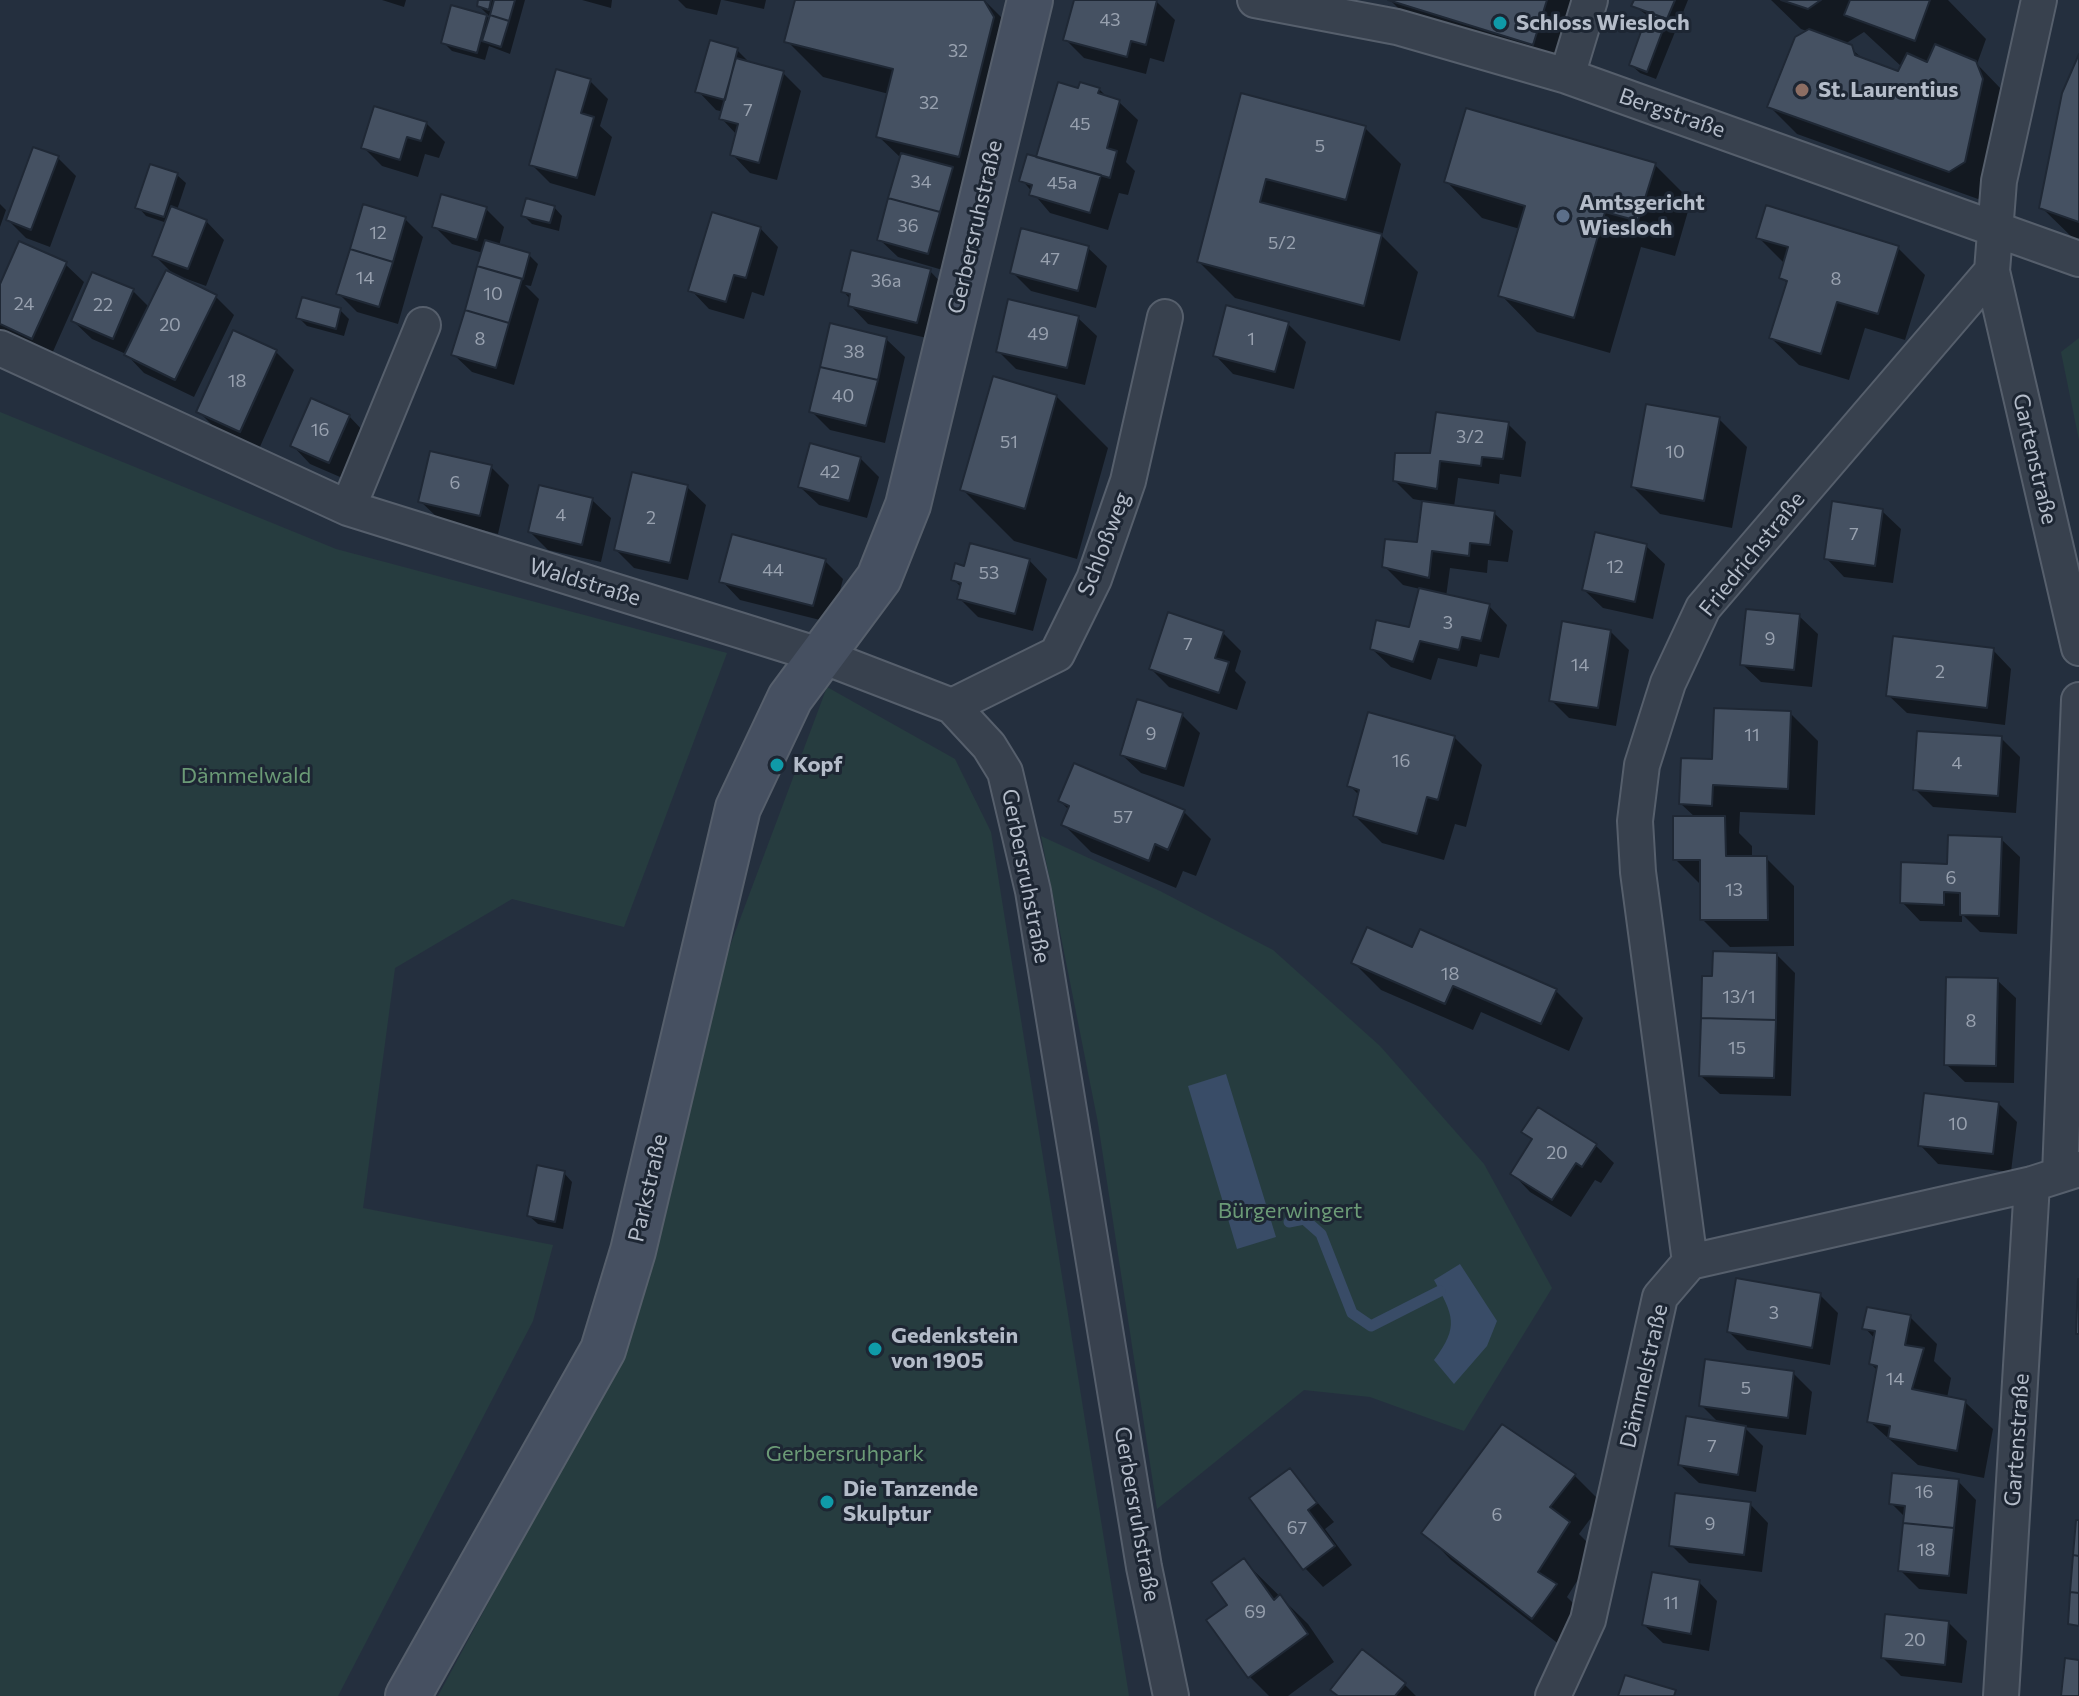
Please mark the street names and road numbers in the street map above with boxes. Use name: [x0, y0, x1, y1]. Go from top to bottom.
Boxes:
street label: Bergstraße: [1615, 83, 1729, 143]
street label: Gerbersruhstraße: [942, 138, 1008, 316]
street label: Gartenstraße: [2007, 391, 2063, 527]
street label: Friedrichstraße: [1694, 486, 1810, 622]
street label: Schloßweg: [1072, 489, 1136, 599]
street label: Waldstraße: [526, 553, 644, 611]
street label: Gerbersruhstraße: [996, 786, 1056, 966]
street label: Parkstraße: [623, 1131, 673, 1245]
street label: Dämmelstraße: [1615, 1301, 1673, 1451]
street label: Gartenstraße: [1999, 1373, 2035, 1507]
street label: Gerbersruhstraße: [1109, 1424, 1165, 1604]

